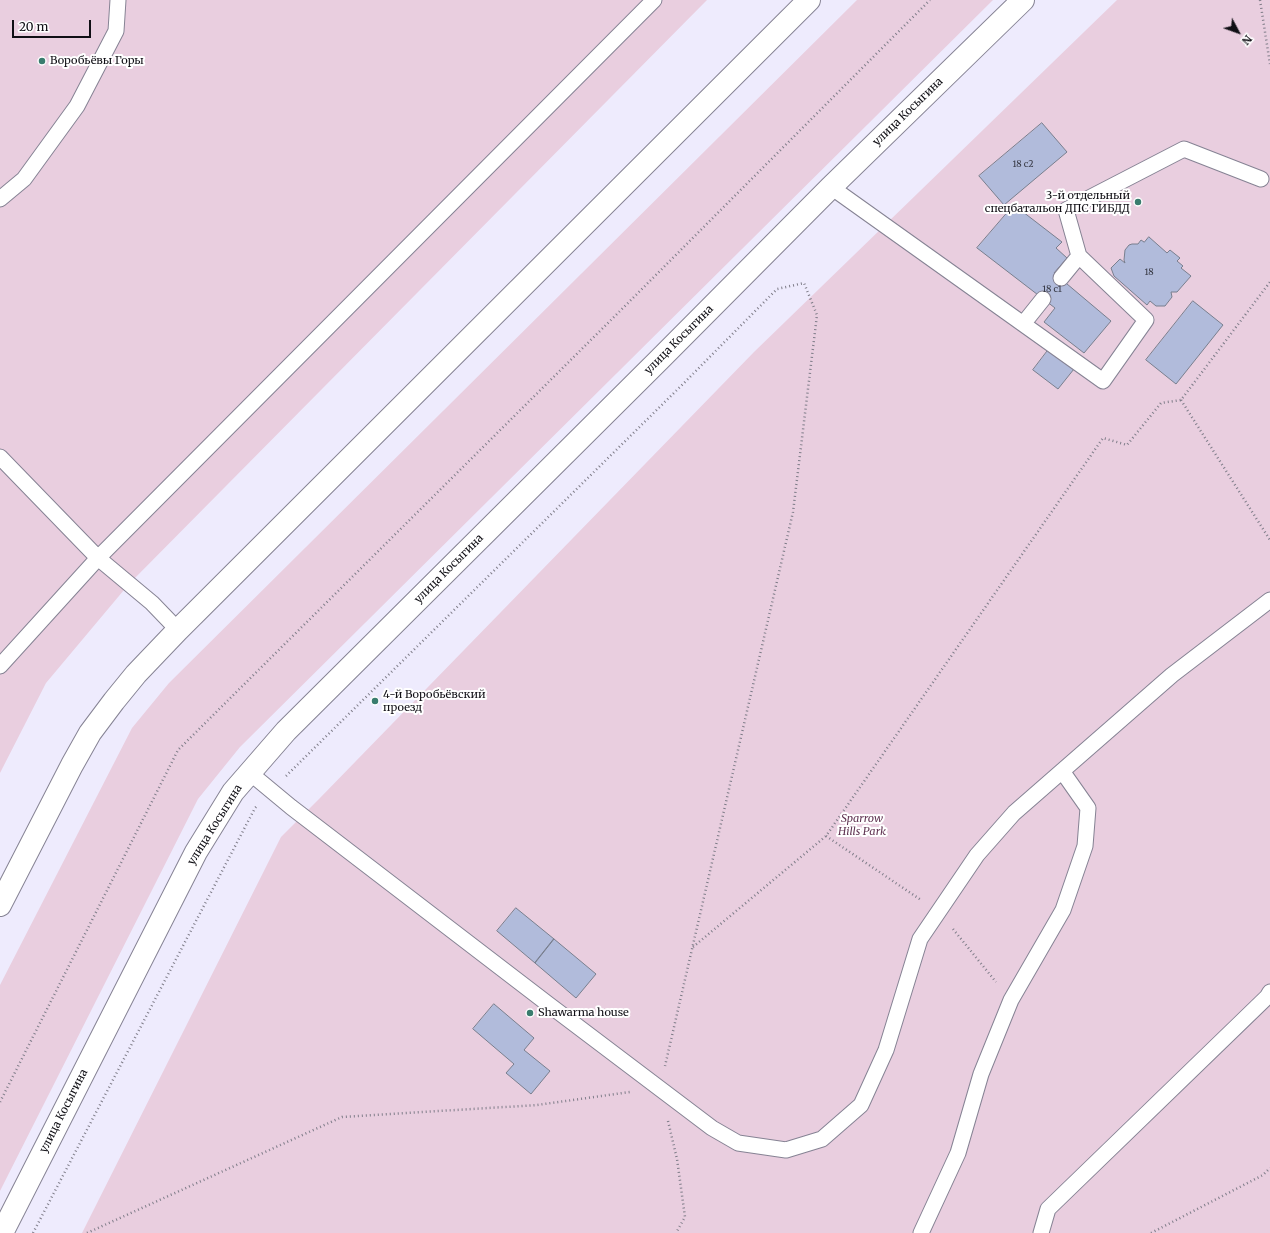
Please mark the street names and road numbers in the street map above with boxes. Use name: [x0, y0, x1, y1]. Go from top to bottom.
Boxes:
street label: улица Косыгина: [870, 75, 946, 149]
street label: улица Косыгина: [642, 303, 716, 377]
street label: улица Косыгина: [412, 532, 486, 606]
street label: улица Косыгина: [185, 782, 245, 868]
street label: улица Косыгина: [37, 1067, 91, 1155]

